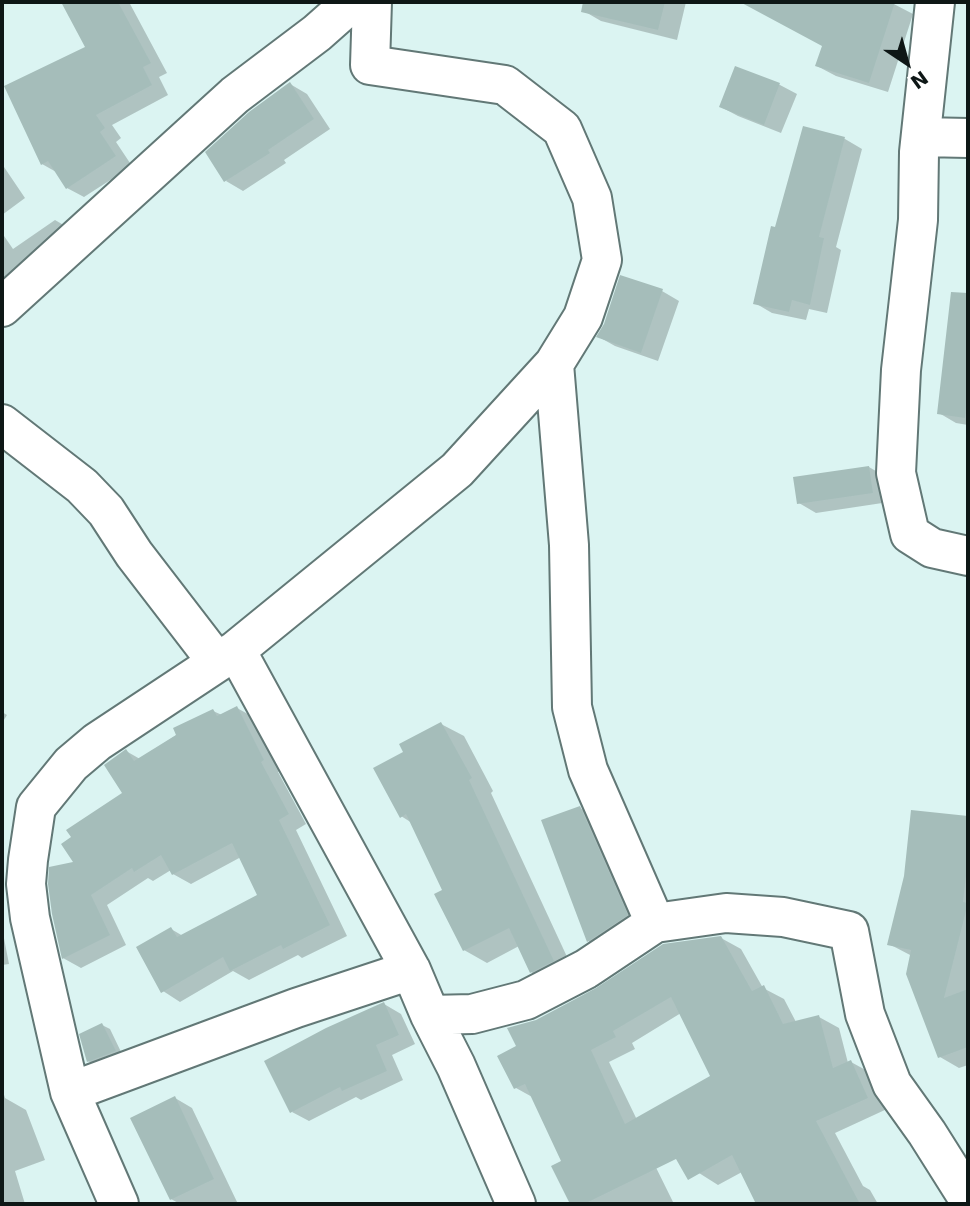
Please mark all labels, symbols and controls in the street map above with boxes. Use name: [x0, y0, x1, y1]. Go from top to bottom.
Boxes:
north arrow: [872, 28, 942, 98]
text: N: [906, 66, 932, 94]

